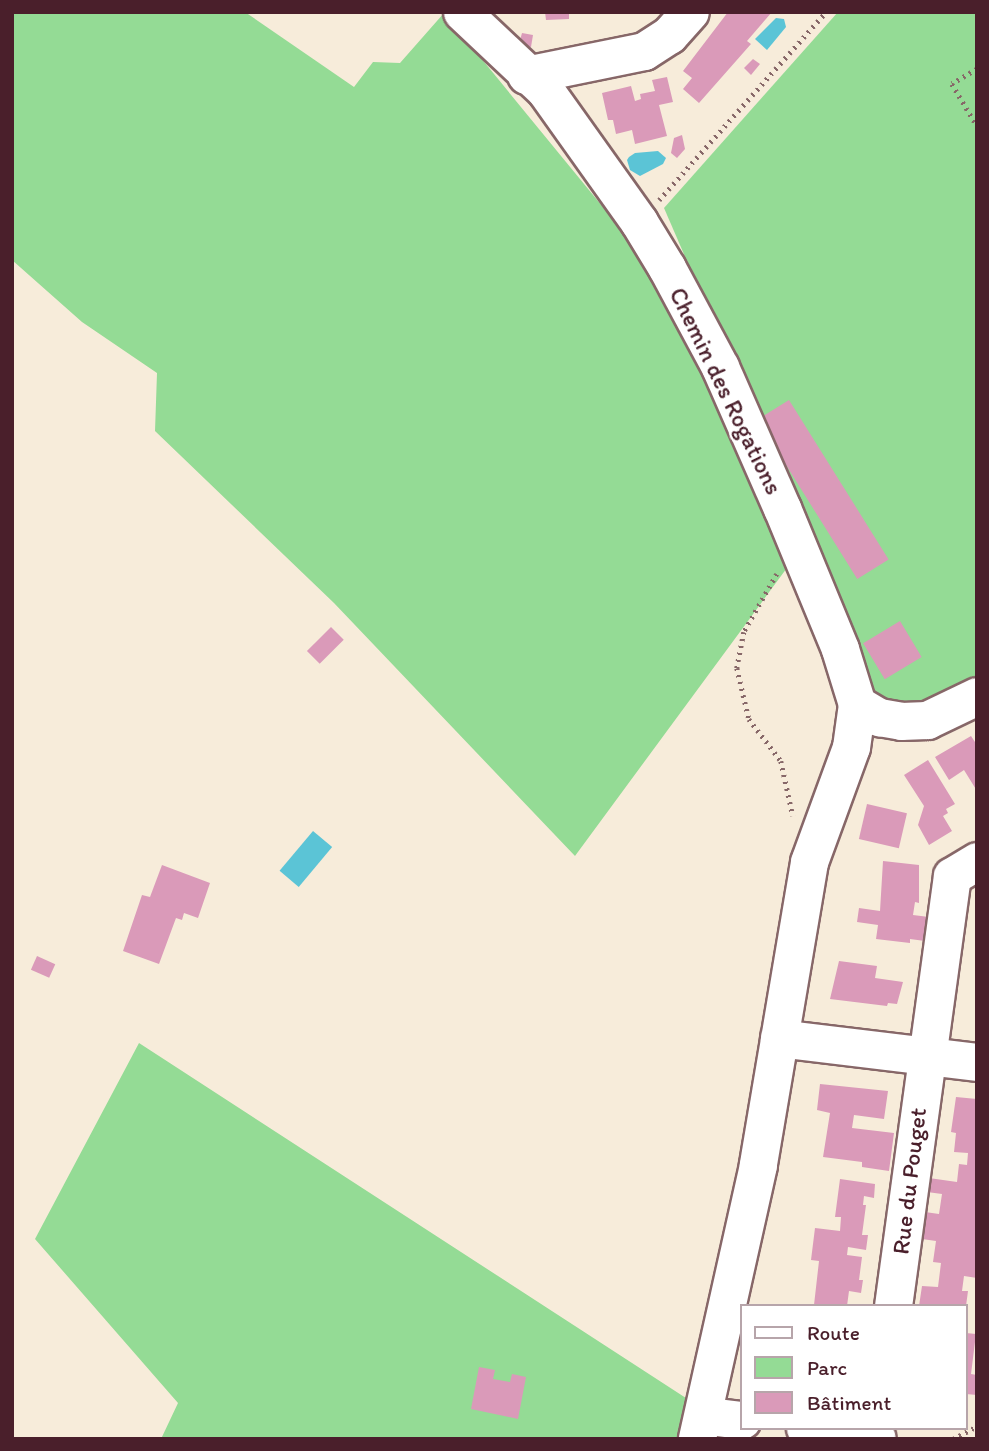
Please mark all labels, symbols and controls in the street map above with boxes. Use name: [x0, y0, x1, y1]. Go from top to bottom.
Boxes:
street label: Chemin des Rogations: [663, 283, 789, 499]
street label: Rue du Pouget: [886, 1106, 932, 1256]
legend: [740, 1304, 968, 1430]
text: Route: [807, 1320, 860, 1345]
text: Parc: [807, 1355, 847, 1380]
text: Bâtiment: [807, 1390, 891, 1415]

